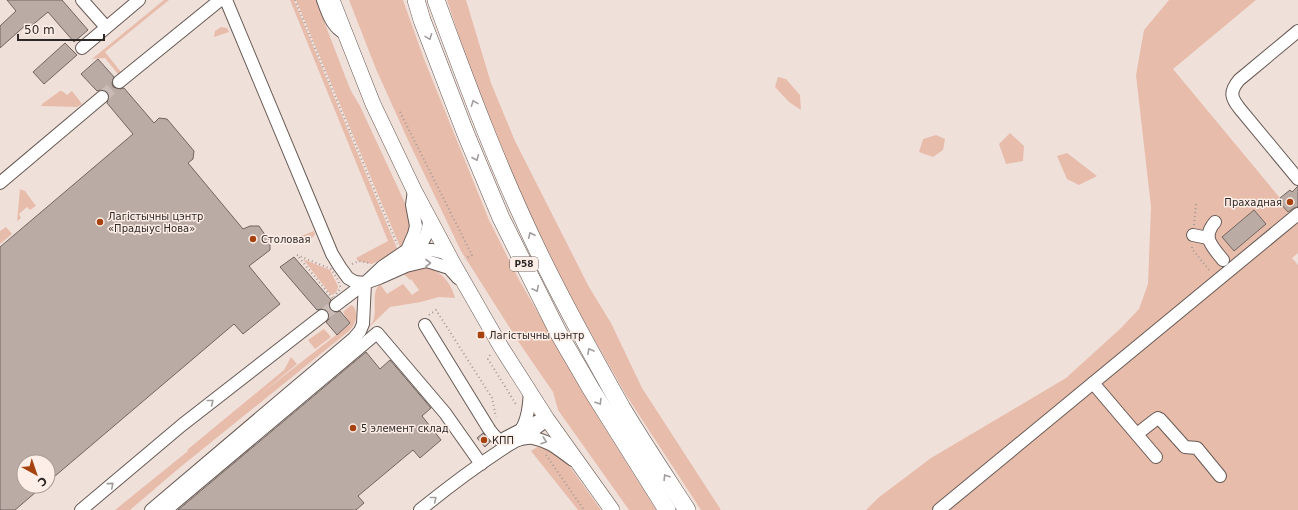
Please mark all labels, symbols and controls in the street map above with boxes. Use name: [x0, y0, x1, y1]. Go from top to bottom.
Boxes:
scale bar: [18, 16, 104, 42]
text: 50 m: [24, 23, 55, 37]
one-way arrow: [424, 33, 432, 40]
one-way arrow: [471, 99, 479, 106]
one-way arrow: [471, 154, 479, 161]
place label: Прахадная: [1224, 197, 1282, 208]
marker: Прахадная: [1285, 197, 1295, 207]
place label: Лагістычны цэнтр «Прадыус Нова»: [108, 211, 203, 234]
marker: Лагістычны цэнтр «Прадыус Нова»: [95, 217, 105, 227]
one-way arrow: [528, 232, 536, 240]
marker: Столовая: [248, 234, 258, 244]
place label: Столовая: [261, 234, 310, 245]
road number: Р58: [510, 257, 538, 271]
one-way arrow: [425, 259, 431, 267]
one-way arrow: [531, 284, 539, 292]
marker: Лагістычны цэнтр: [476, 330, 486, 340]
place label: Лагістычны цэнтр: [489, 330, 584, 341]
one-way arrow: [587, 348, 595, 355]
one-way arrow: [594, 398, 602, 405]
one-way arrow: [207, 399, 214, 407]
marker: 5 элемент склад: [348, 423, 358, 433]
place label: 5 элемент склад: [361, 423, 449, 434]
marker: КПП: [479, 435, 489, 445]
place label: КПП: [492, 435, 514, 446]
one-way arrow: [540, 437, 547, 445]
north arrow: [16, 454, 56, 494]
text: С: [35, 474, 49, 489]
one-way arrow: [663, 474, 671, 481]
one-way arrow: [106, 482, 114, 489]
one-way arrow: [430, 496, 437, 503]

